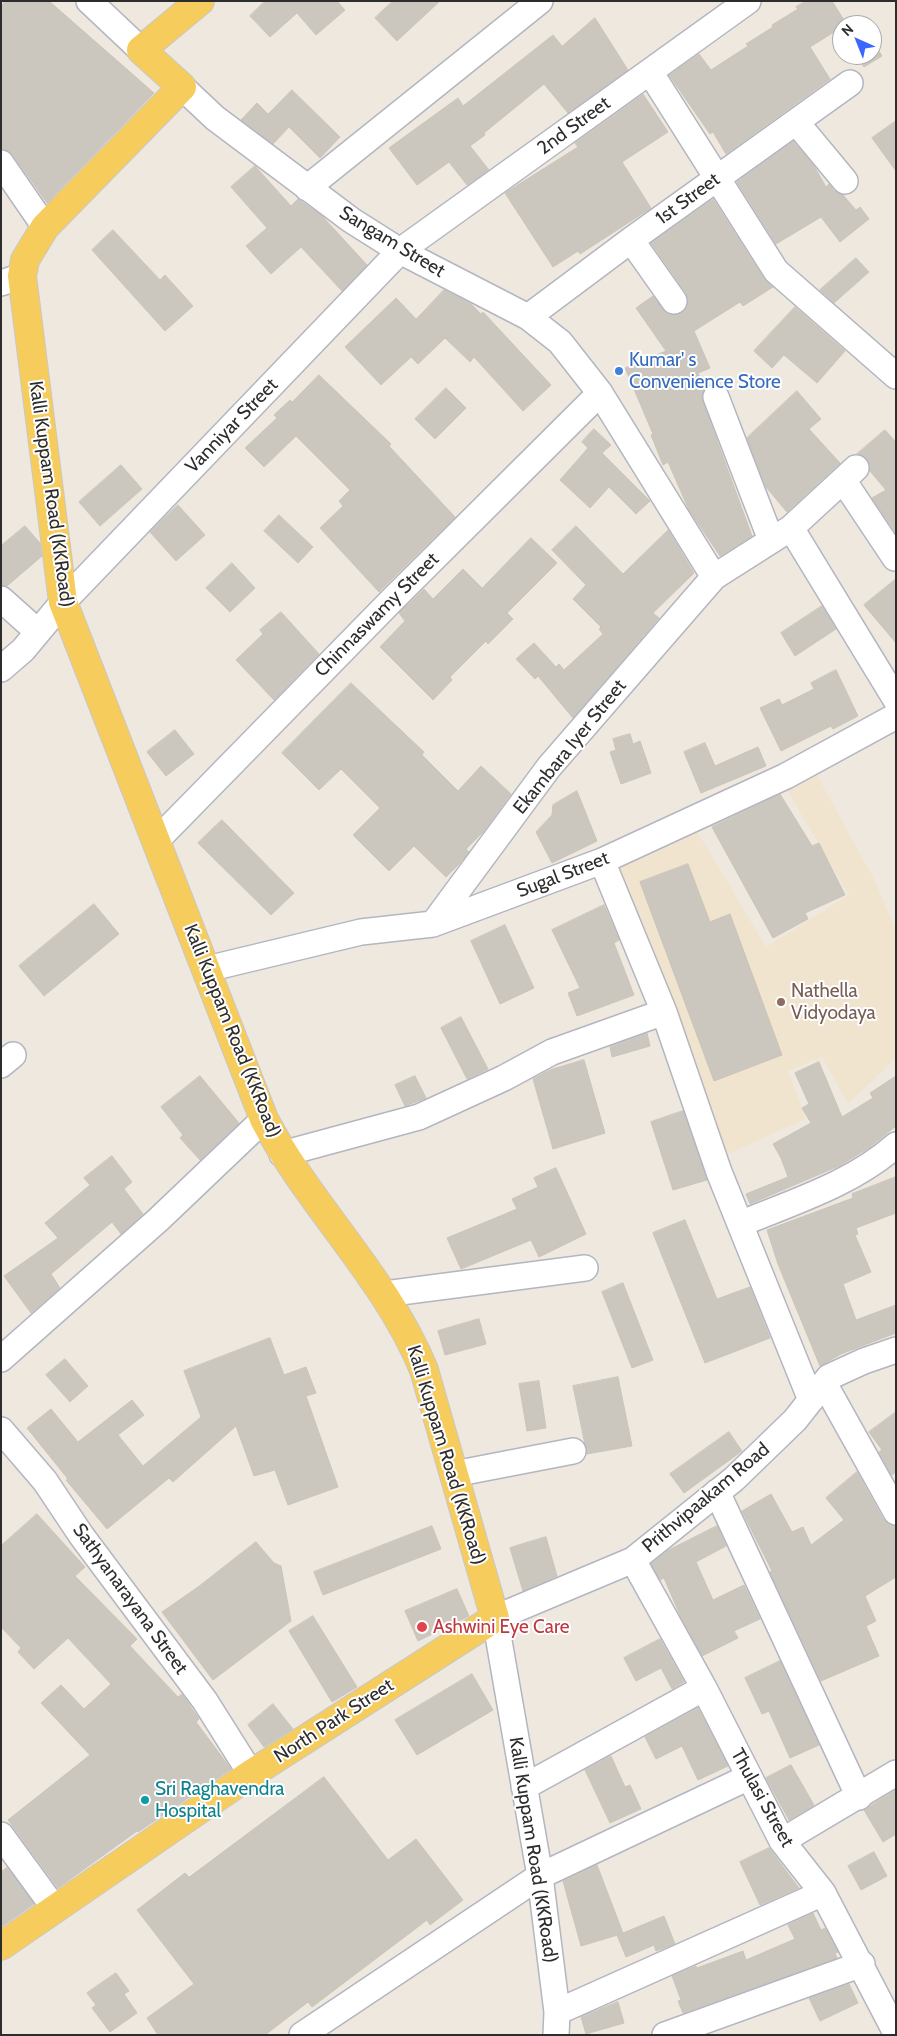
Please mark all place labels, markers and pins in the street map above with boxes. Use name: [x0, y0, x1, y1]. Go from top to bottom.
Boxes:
place label: Kumar' s Convenience Store: [629, 349, 781, 393]
marker: Kumar' s Convenience Store: [613, 365, 625, 377]
place label: Nathella Vidyodaya: [791, 980, 876, 1024]
marker: Nathella Vidyodaya: [775, 996, 787, 1008]
place label: Ashwini Eye Care: [433, 1616, 569, 1638]
marker: Ashwini Eye Care: [415, 1620, 429, 1634]
place label: Sri Raghavendra Hospital: [155, 1778, 284, 1822]
marker: Sri Raghavendra Hospital: [139, 1794, 151, 1806]

